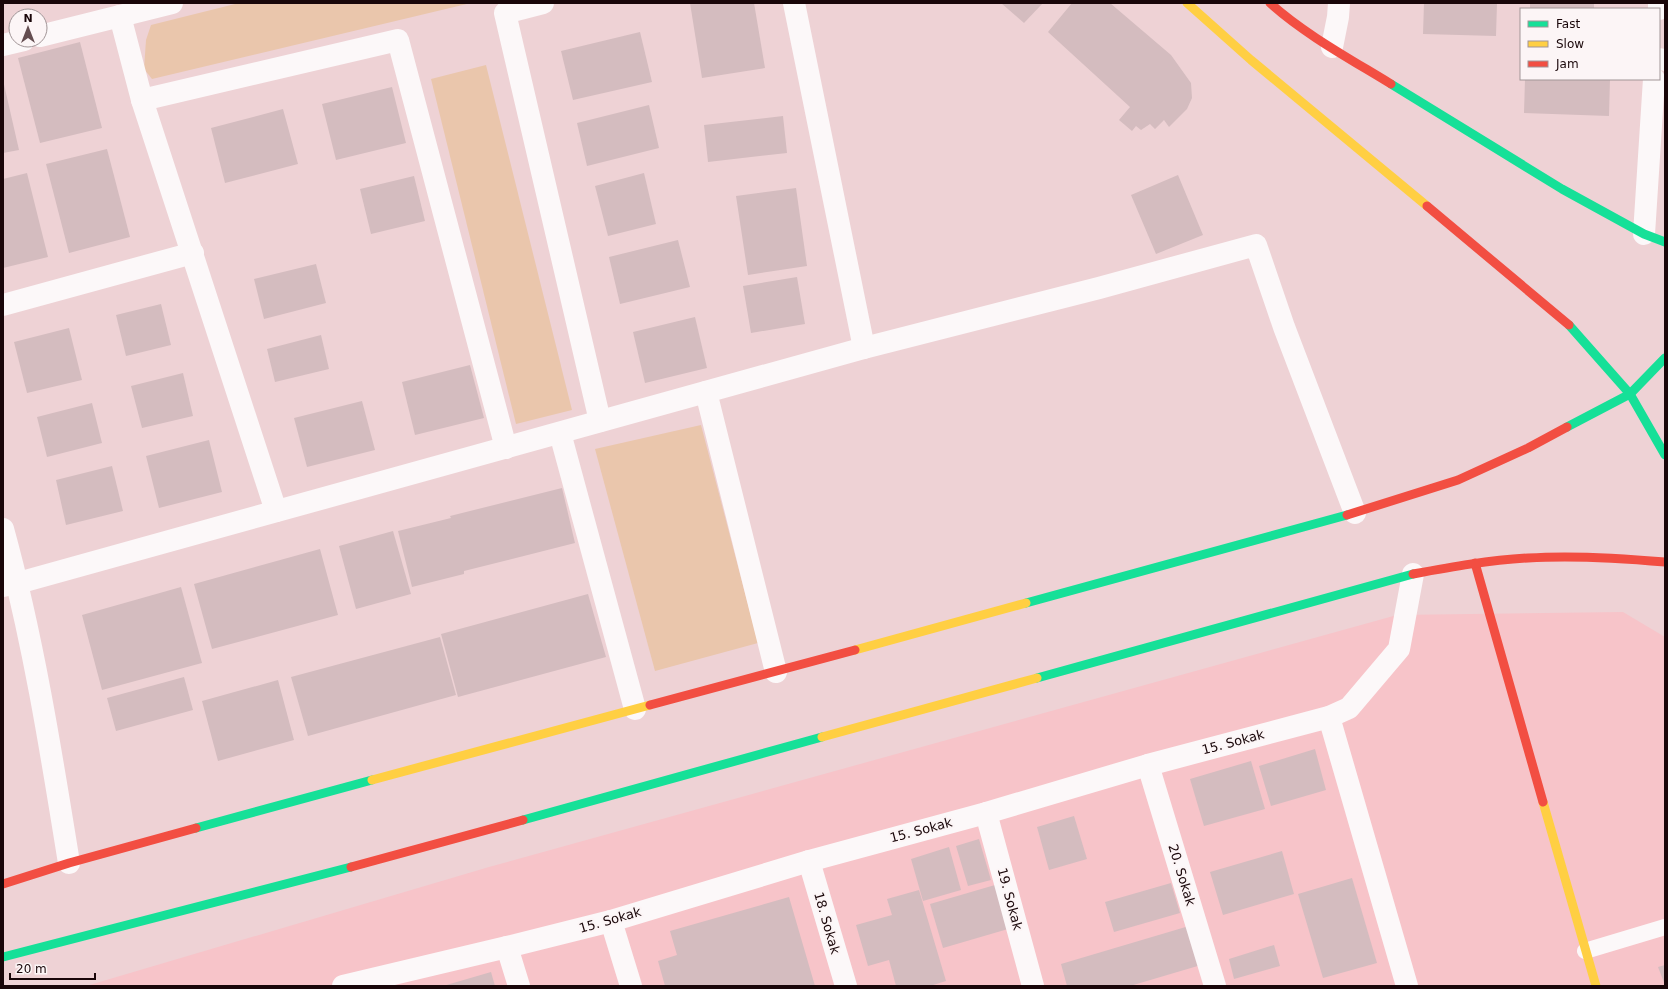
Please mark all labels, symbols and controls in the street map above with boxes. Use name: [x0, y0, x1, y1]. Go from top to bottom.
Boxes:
north arrow: [8, 8, 48, 48]
legend: [1520, 8, 1660, 80]
text: N: [23, 12, 33, 25]
text: Fast: [1556, 17, 1580, 31]
text: Slow: [1556, 37, 1584, 51]
text: Jam: [1555, 57, 1579, 71]
street label: 15. Sokak: [1200, 726, 1266, 758]
street label: 15. Sokak: [888, 814, 954, 846]
street label: 20. Sokak: [1165, 842, 1199, 908]
street label: 19. Sokak: [994, 866, 1026, 932]
street label: 18. Sokak: [811, 890, 843, 956]
street label: 15. Sokak: [577, 904, 643, 936]
scale bar: [10, 955, 95, 981]
text: 20 m: [16, 962, 47, 976]

